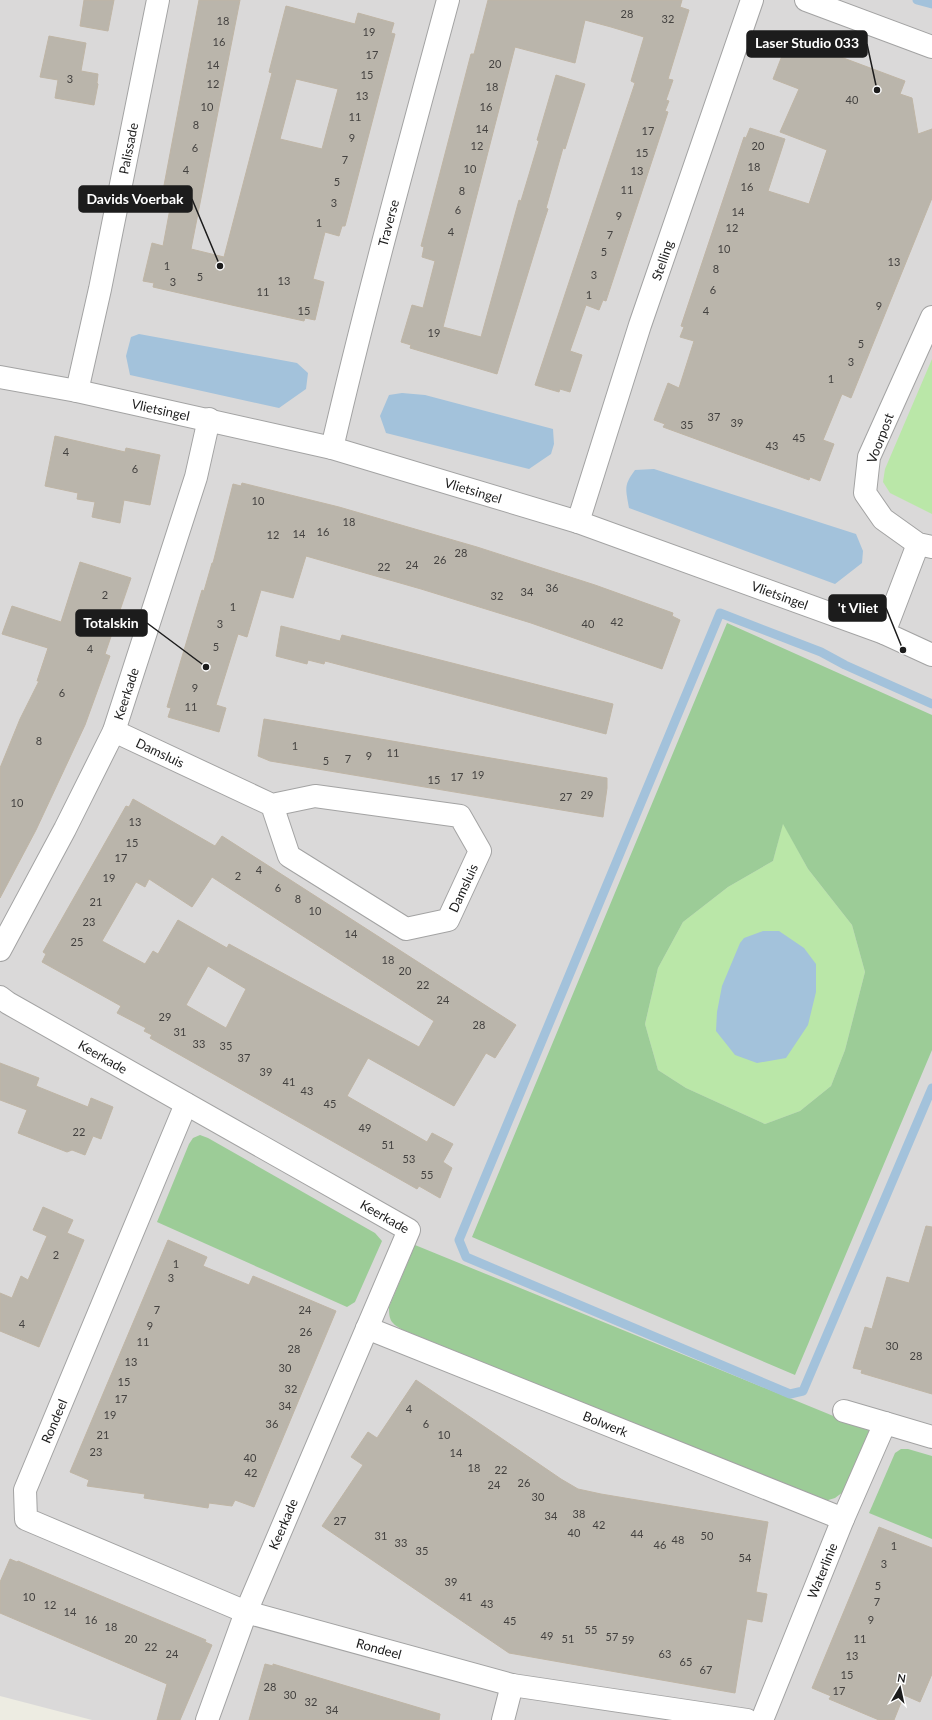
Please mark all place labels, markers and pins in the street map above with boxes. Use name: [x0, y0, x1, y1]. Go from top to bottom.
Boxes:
callout: Laser Studio 033: [747, 31, 867, 57]
callout: Davids Voerbak: [79, 186, 192, 212]
callout: 't Vliet: [829, 595, 886, 621]
callout: Totalskin: [76, 610, 147, 636]

